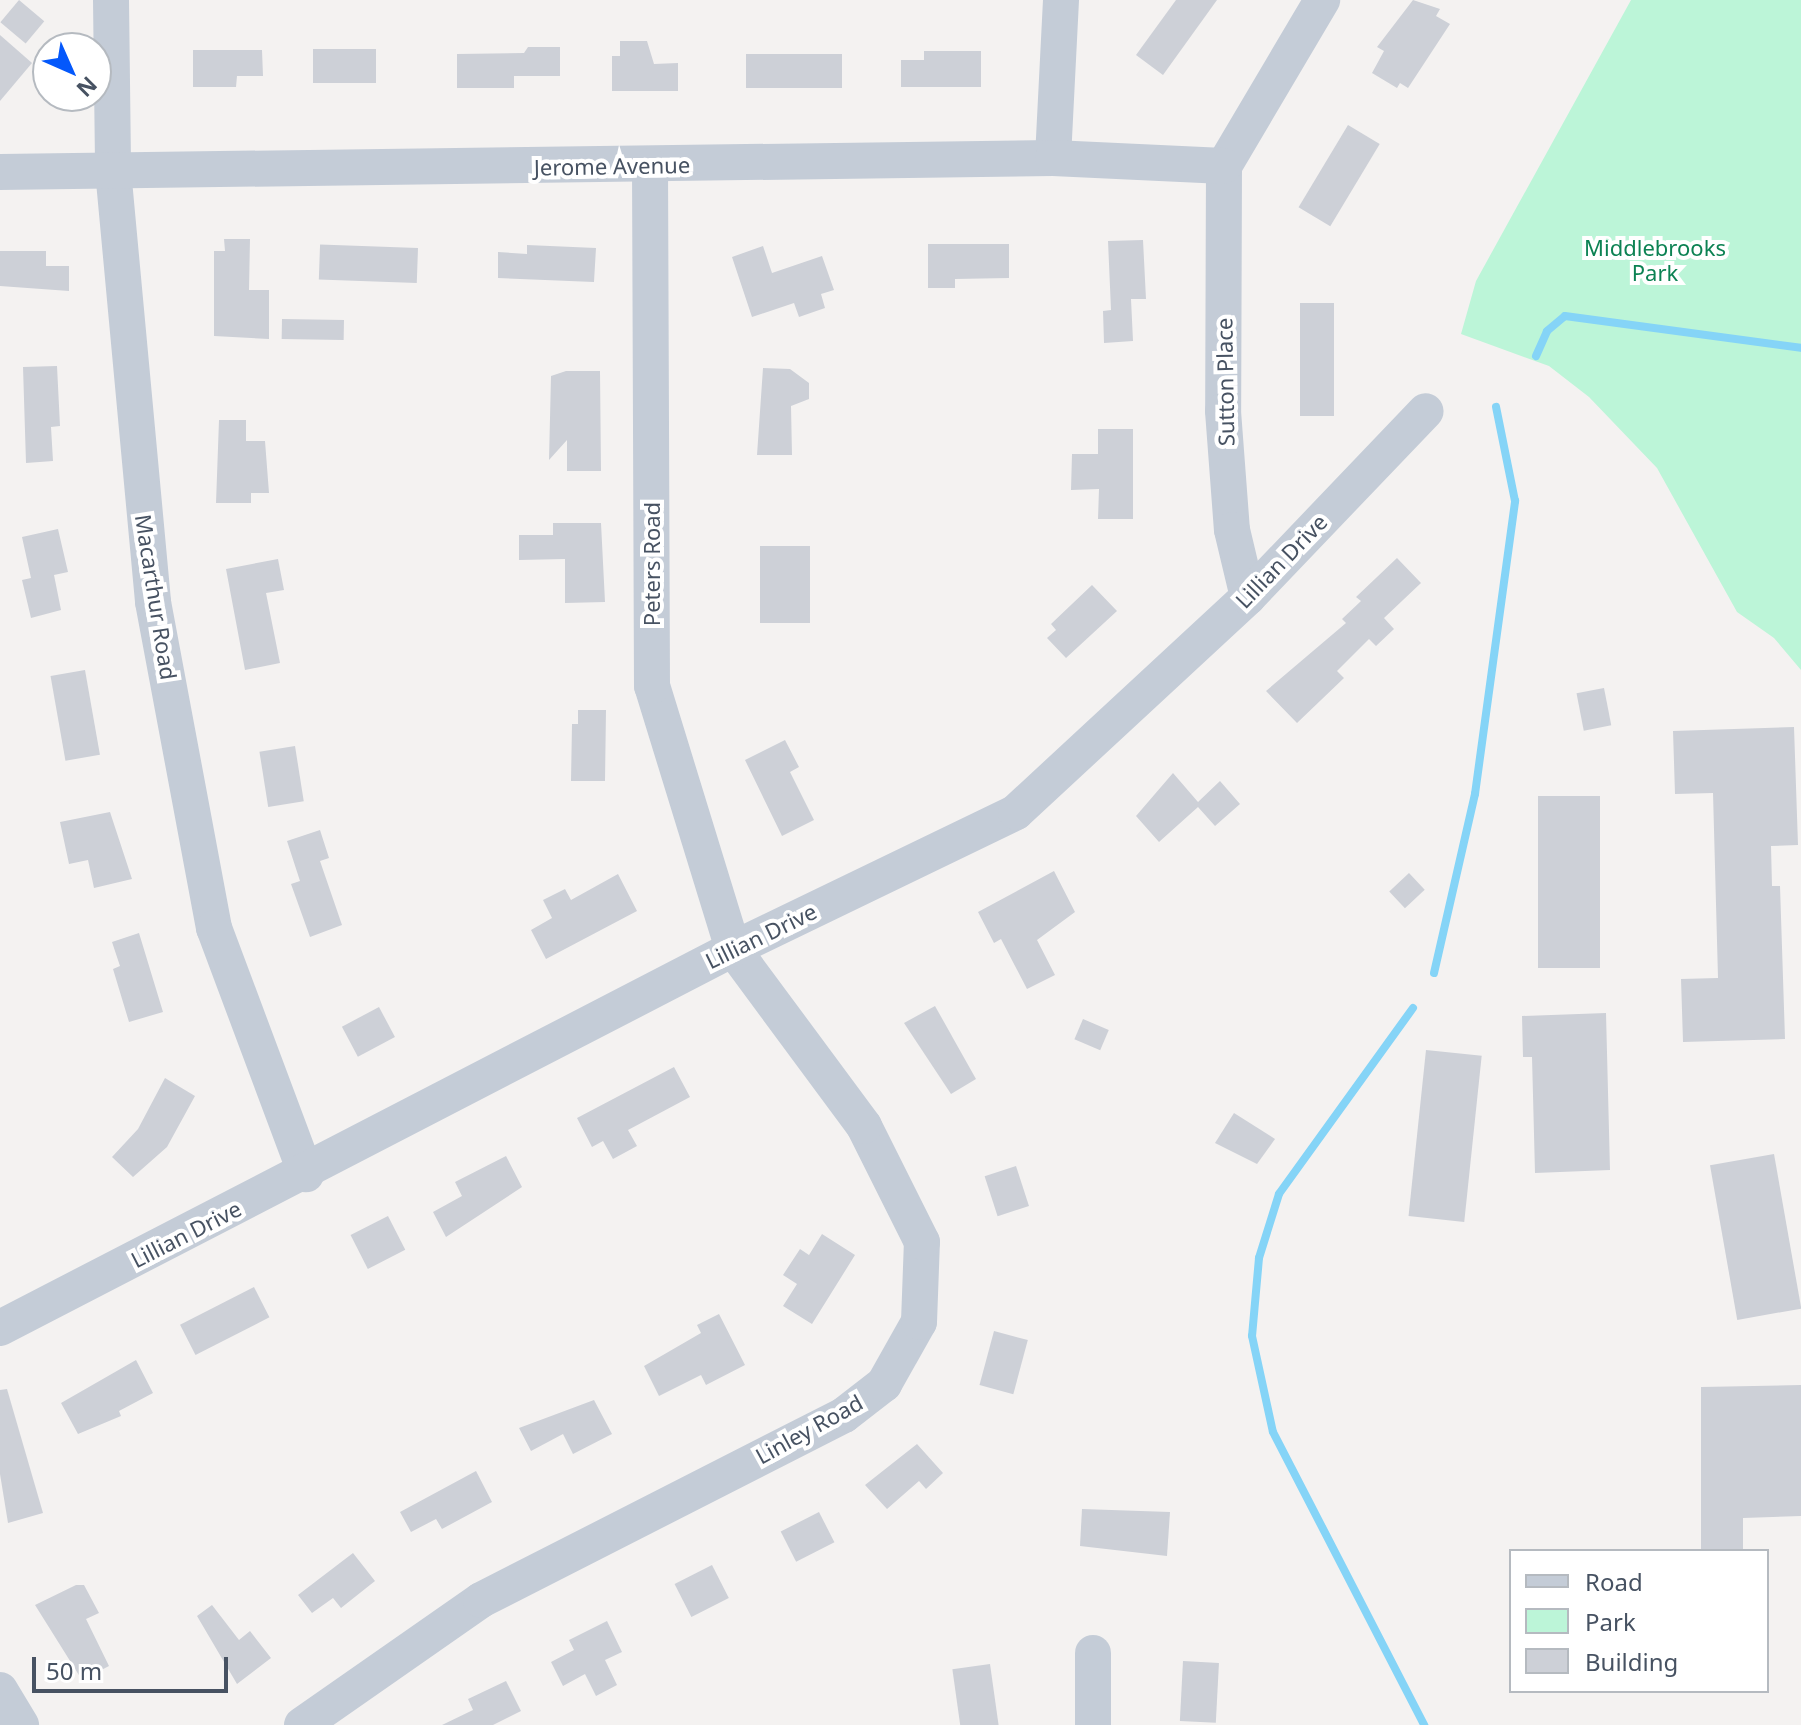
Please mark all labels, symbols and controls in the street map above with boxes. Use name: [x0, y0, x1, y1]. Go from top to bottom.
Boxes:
north arrow: [32, 32, 112, 112]
text: N: [71, 71, 104, 104]
street label: Jerome Avenue: [534, 151, 690, 181]
park label: Middlebrooks Park: [1584, 234, 1726, 286]
street label: Sutton Place: [1211, 318, 1239, 446]
street label: Peters Road: [639, 502, 665, 626]
street label: Lillian Drive: [1230, 509, 1332, 613]
street label: Macarthur Road: [130, 512, 182, 682]
street label: Lillian Drive: [701, 898, 821, 974]
street label: Lillian Drive: [126, 1195, 246, 1273]
street label: Linley Road: [751, 1389, 867, 1469]
legend: [1509, 1549, 1769, 1693]
text: Road: [1585, 1565, 1643, 1598]
text: Park: [1585, 1605, 1636, 1638]
scale bar: [36, 1641, 232, 1691]
text: Building: [1585, 1645, 1678, 1678]
text: 50 m: [46, 1654, 102, 1687]

